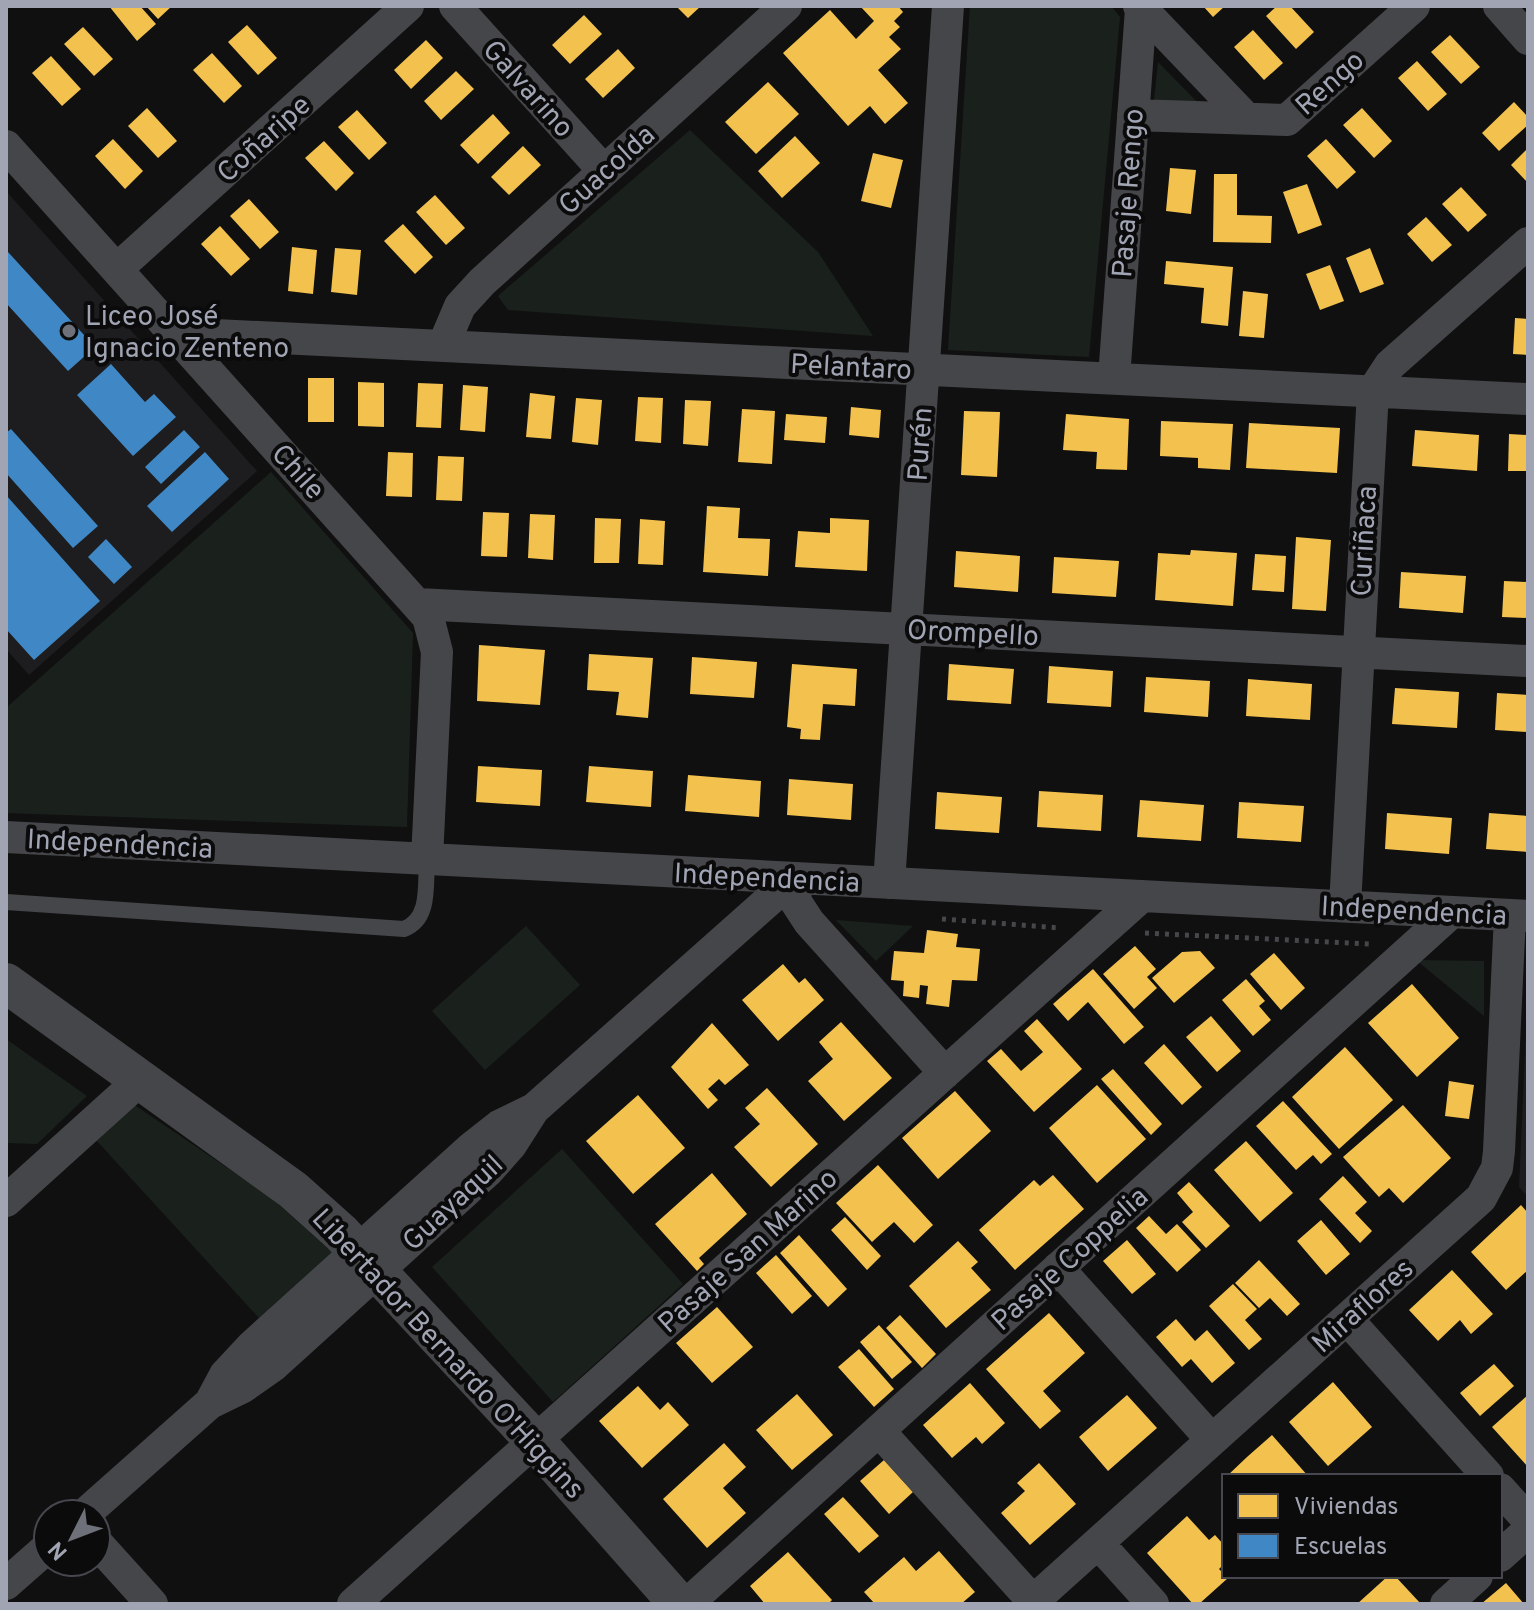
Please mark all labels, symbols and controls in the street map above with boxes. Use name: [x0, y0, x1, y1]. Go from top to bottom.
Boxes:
street label: Galvarino: [473, 33, 580, 147]
street label: Rengo: [1289, 44, 1373, 125]
street label: Coñaripe: [211, 89, 319, 192]
street label: Pasaje Rengo: [1106, 107, 1154, 279]
street label: Guacolda: [552, 118, 664, 224]
place label: Liceo José Ignacio Zenteno: [85, 300, 289, 368]
marker: Liceo José Ignacio Zenteno: [60, 322, 78, 340]
street label: Pelantaro: [789, 348, 913, 390]
street label: Purén: [901, 406, 943, 482]
street label: Chile: [262, 437, 331, 509]
street label: Curiñaca: [1345, 485, 1387, 598]
street label: Orompello: [906, 614, 1040, 656]
street label: Independencia: [26, 823, 214, 869]
street label: Independencia: [673, 857, 861, 903]
street label: Independencia: [1320, 890, 1508, 936]
street label: Guayaquil: [396, 1148, 512, 1260]
street label: Pasaje San Marino: [652, 1162, 846, 1342]
street label: Pasaje Coppelia: [985, 1180, 1157, 1340]
street label: Libertador Bernardo O'Higgins: [303, 1202, 591, 1508]
street label: Miraflores: [1306, 1252, 1422, 1362]
legend: [1222, 1474, 1502, 1578]
text: Viviendas: [1294, 1493, 1399, 1523]
north arrow: [32, 1498, 112, 1578]
text: Escuelas: [1294, 1533, 1387, 1563]
text: N: [44, 1535, 74, 1565]

